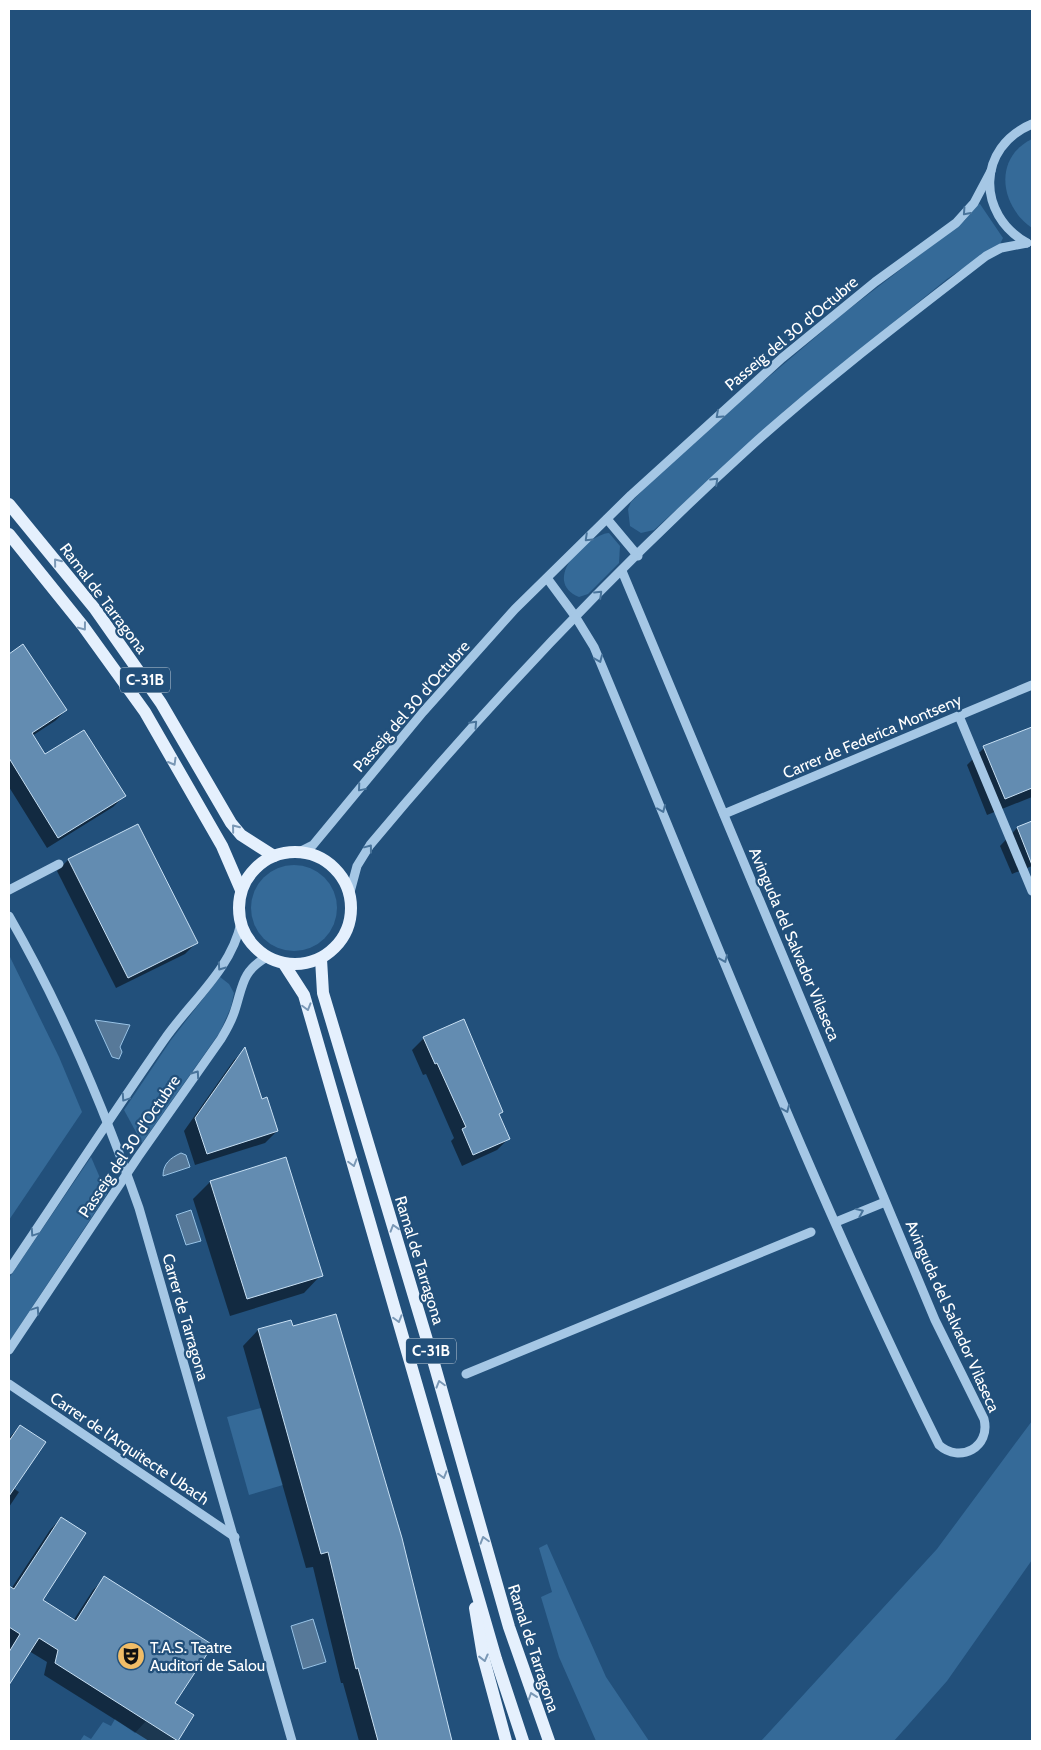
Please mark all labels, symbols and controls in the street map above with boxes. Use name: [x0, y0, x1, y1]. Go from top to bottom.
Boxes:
one-way arrow: [963, 207, 972, 216]
street label: Passeig del 30 d'Octubre: [721, 272, 862, 395]
one-way arrow: [715, 409, 724, 418]
one-way arrow: [710, 478, 719, 487]
one-way arrow: [584, 532, 593, 541]
street label: Ramal de Tarragona: [56, 539, 151, 658]
one-way arrow: [53, 559, 62, 568]
one-way arrow: [593, 591, 602, 600]
one-way arrow: [78, 621, 86, 630]
street label: Passeig del 30 d'Octubre: [349, 637, 474, 776]
one-way arrow: [593, 654, 603, 663]
road number: C-31B: [120, 668, 170, 692]
street label: Carrer de Federica Montseny: [780, 690, 964, 783]
one-way arrow: [468, 720, 477, 729]
one-way arrow: [167, 756, 177, 765]
one-way arrow: [358, 782, 367, 791]
one-way arrow: [655, 804, 666, 813]
one-way arrow: [232, 824, 241, 833]
one-way arrow: [363, 844, 372, 854]
street label: Avinguda del Salvador Vilaseca: [745, 845, 844, 1044]
one-way arrow: [718, 954, 728, 963]
one-way arrow: [218, 962, 227, 971]
one-way arrow: [302, 1002, 312, 1010]
one-way arrow: [190, 1070, 199, 1080]
street label: Passeig del 30 d'Octubre: [75, 1071, 184, 1221]
one-way arrow: [121, 1093, 131, 1102]
one-way arrow: [780, 1104, 791, 1113]
one-way arrow: [347, 1158, 357, 1166]
street label: Ramal de Tarragona: [391, 1194, 448, 1327]
one-way arrow: [855, 1208, 864, 1218]
street label: Avinguda del Salvador Vilaseca: [902, 1217, 1004, 1415]
one-way arrow: [389, 1225, 399, 1233]
one-way arrow: [31, 1227, 40, 1237]
street label: Carrer de Tarragona: [158, 1251, 213, 1383]
one-way arrow: [30, 1306, 39, 1316]
one-way arrow: [392, 1314, 403, 1323]
road number: C-31B: [406, 1338, 456, 1364]
one-way arrow: [436, 1380, 446, 1389]
street label: Carrer de l'Arquitecte Ubach: [47, 1388, 213, 1509]
one-way arrow: [438, 1470, 448, 1478]
one-way arrow: [479, 1536, 490, 1545]
street label: Ramal de Tarragona: [504, 1582, 563, 1715]
place label: T.A.S. Teatre Auditori de Salou: [150, 1638, 265, 1675]
theatre icon: T.A.S. Teatre Auditori de Salou: [116, 1641, 146, 1671]
one-way arrow: [478, 1654, 489, 1663]
one-way arrow: [528, 1692, 538, 1700]

